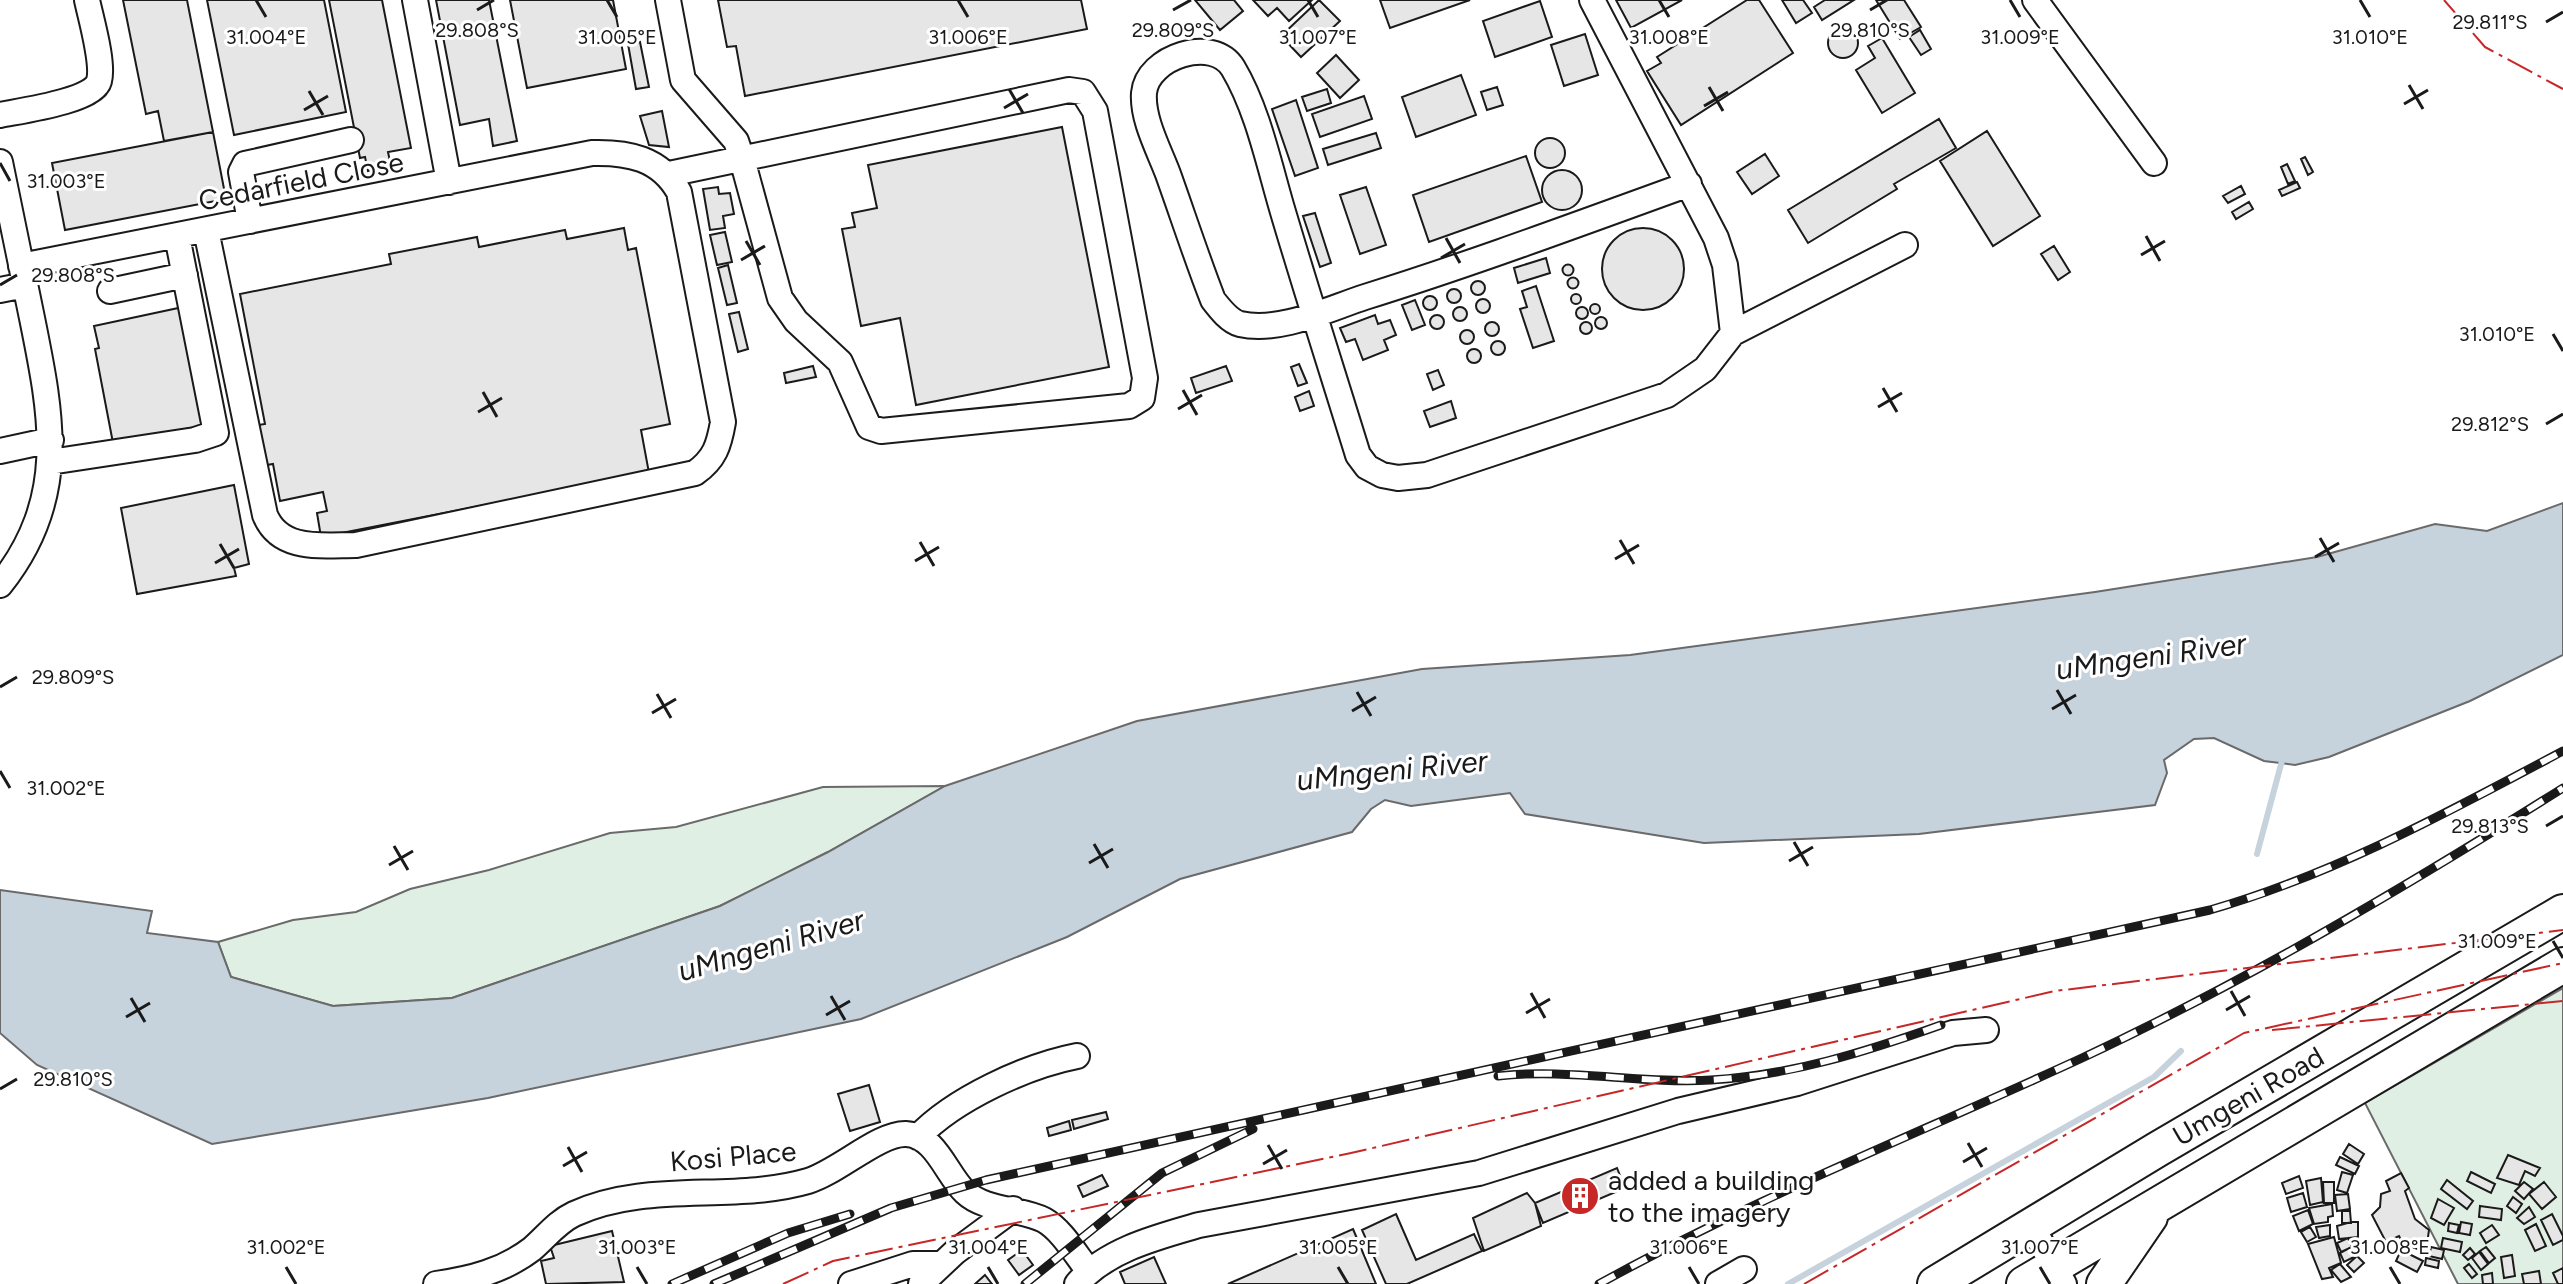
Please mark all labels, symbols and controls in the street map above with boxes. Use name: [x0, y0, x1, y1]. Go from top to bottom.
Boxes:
text: 29.811°S: [2452, 10, 2528, 34]
text: 29.808°S: [435, 18, 519, 42]
text: 29.809°S: [1132, 18, 1214, 42]
text: 29.810°S: [1830, 18, 1910, 42]
text: 31.004°E: [226, 25, 306, 49]
text: 31.005°E: [577, 25, 657, 49]
text: 31.006°E: [928, 25, 1008, 49]
text: 31.007°E: [1279, 25, 1357, 49]
text: 31.008°E: [1629, 25, 1709, 49]
text: 31.009°E: [1980, 25, 2060, 49]
text: 31.010°E: [2332, 25, 2408, 49]
street label: Cedarfield Close: [196, 144, 406, 218]
text: 31.003°E: [26, 169, 106, 193]
text: 29.808°S: [31, 263, 115, 287]
text: 31.010°E: [2459, 322, 2535, 346]
text: 29.812°S: [2451, 412, 2529, 436]
water label: uMngeni River: [2054, 624, 2250, 688]
text: 29.809°S: [32, 665, 114, 689]
water label: uMngeni River: [1295, 741, 1491, 798]
text: 31.002°E: [26, 776, 106, 800]
text: 29.813°S: [2451, 814, 2529, 838]
water label: uMngeni River: [674, 900, 870, 989]
text: 31.009°E: [2457, 929, 2537, 953]
street label: Umgeni Road: [2166, 1039, 2330, 1153]
text: 29.810°S: [33, 1067, 113, 1091]
street label: Kosi Place: [668, 1134, 798, 1178]
place label: added a building to the imagery: [1608, 1163, 1815, 1229]
building icon: added a building to the imagery: [1559, 1175, 1601, 1217]
text: 31.002°E: [246, 1235, 326, 1259]
text: 31.003°E: [597, 1235, 677, 1259]
text: 31.004°E: [948, 1235, 1028, 1259]
text: 31.005°E: [1298, 1235, 1378, 1259]
text: 31.006°E: [1649, 1235, 1729, 1259]
text: 31.007°E: [2001, 1235, 2079, 1259]
text: 31.008°E: [2350, 1235, 2430, 1259]

